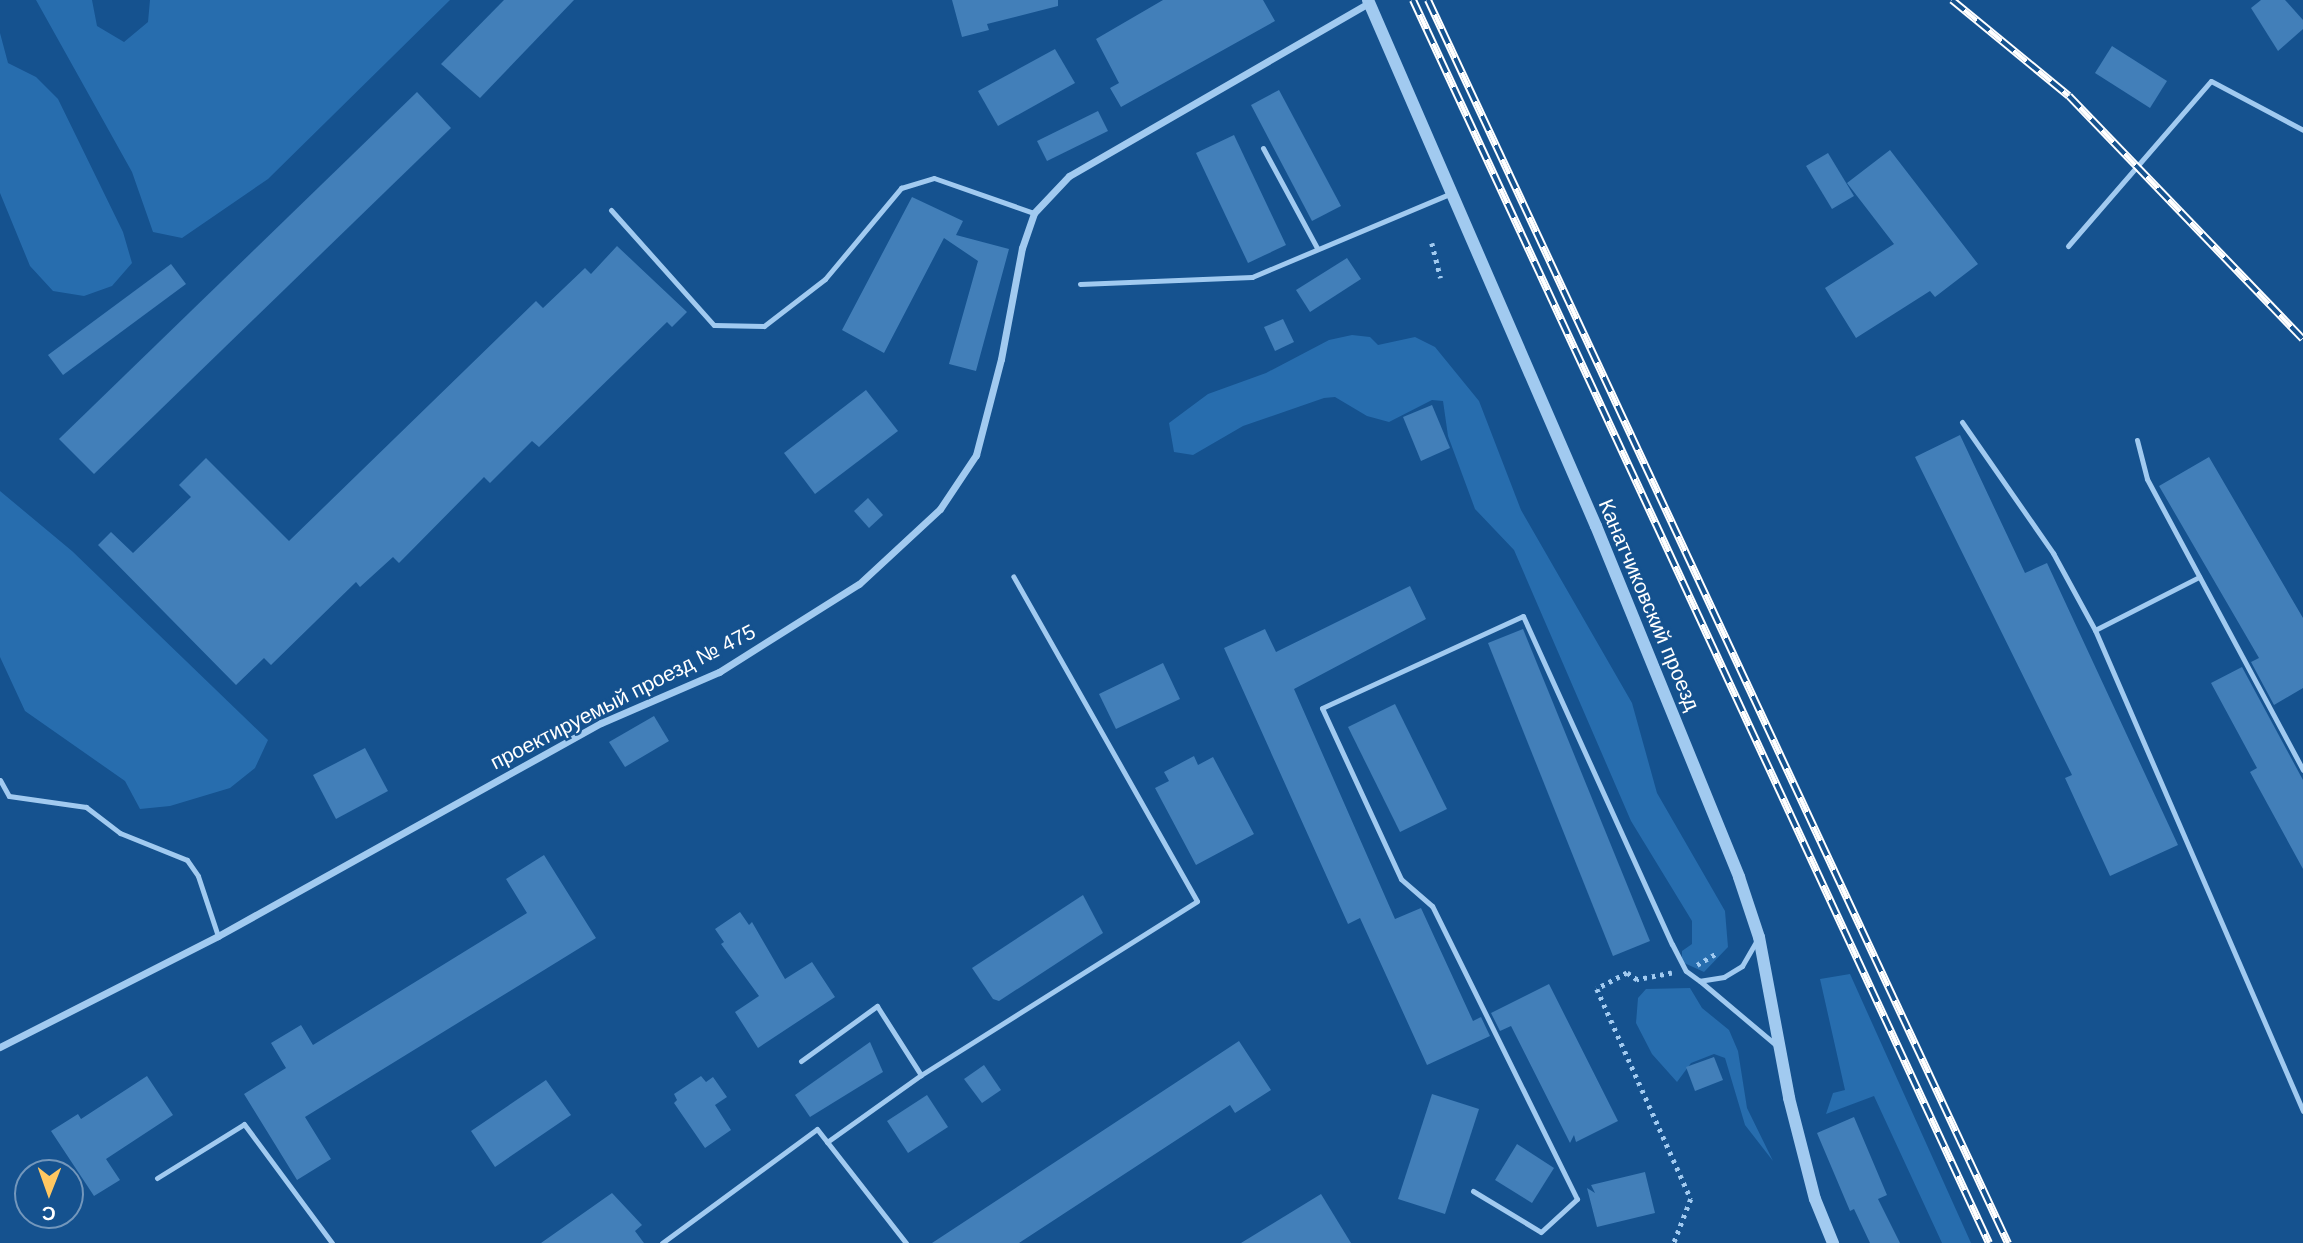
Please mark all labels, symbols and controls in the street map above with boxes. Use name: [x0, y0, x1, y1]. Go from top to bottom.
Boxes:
street label: Канатчиковский проезд: [1593, 495, 1705, 715]
street label: проектируемый проезд № 475: [486, 619, 760, 775]
north arrow: [14, 1159, 84, 1229]
text: С: [42, 1203, 56, 1224]

